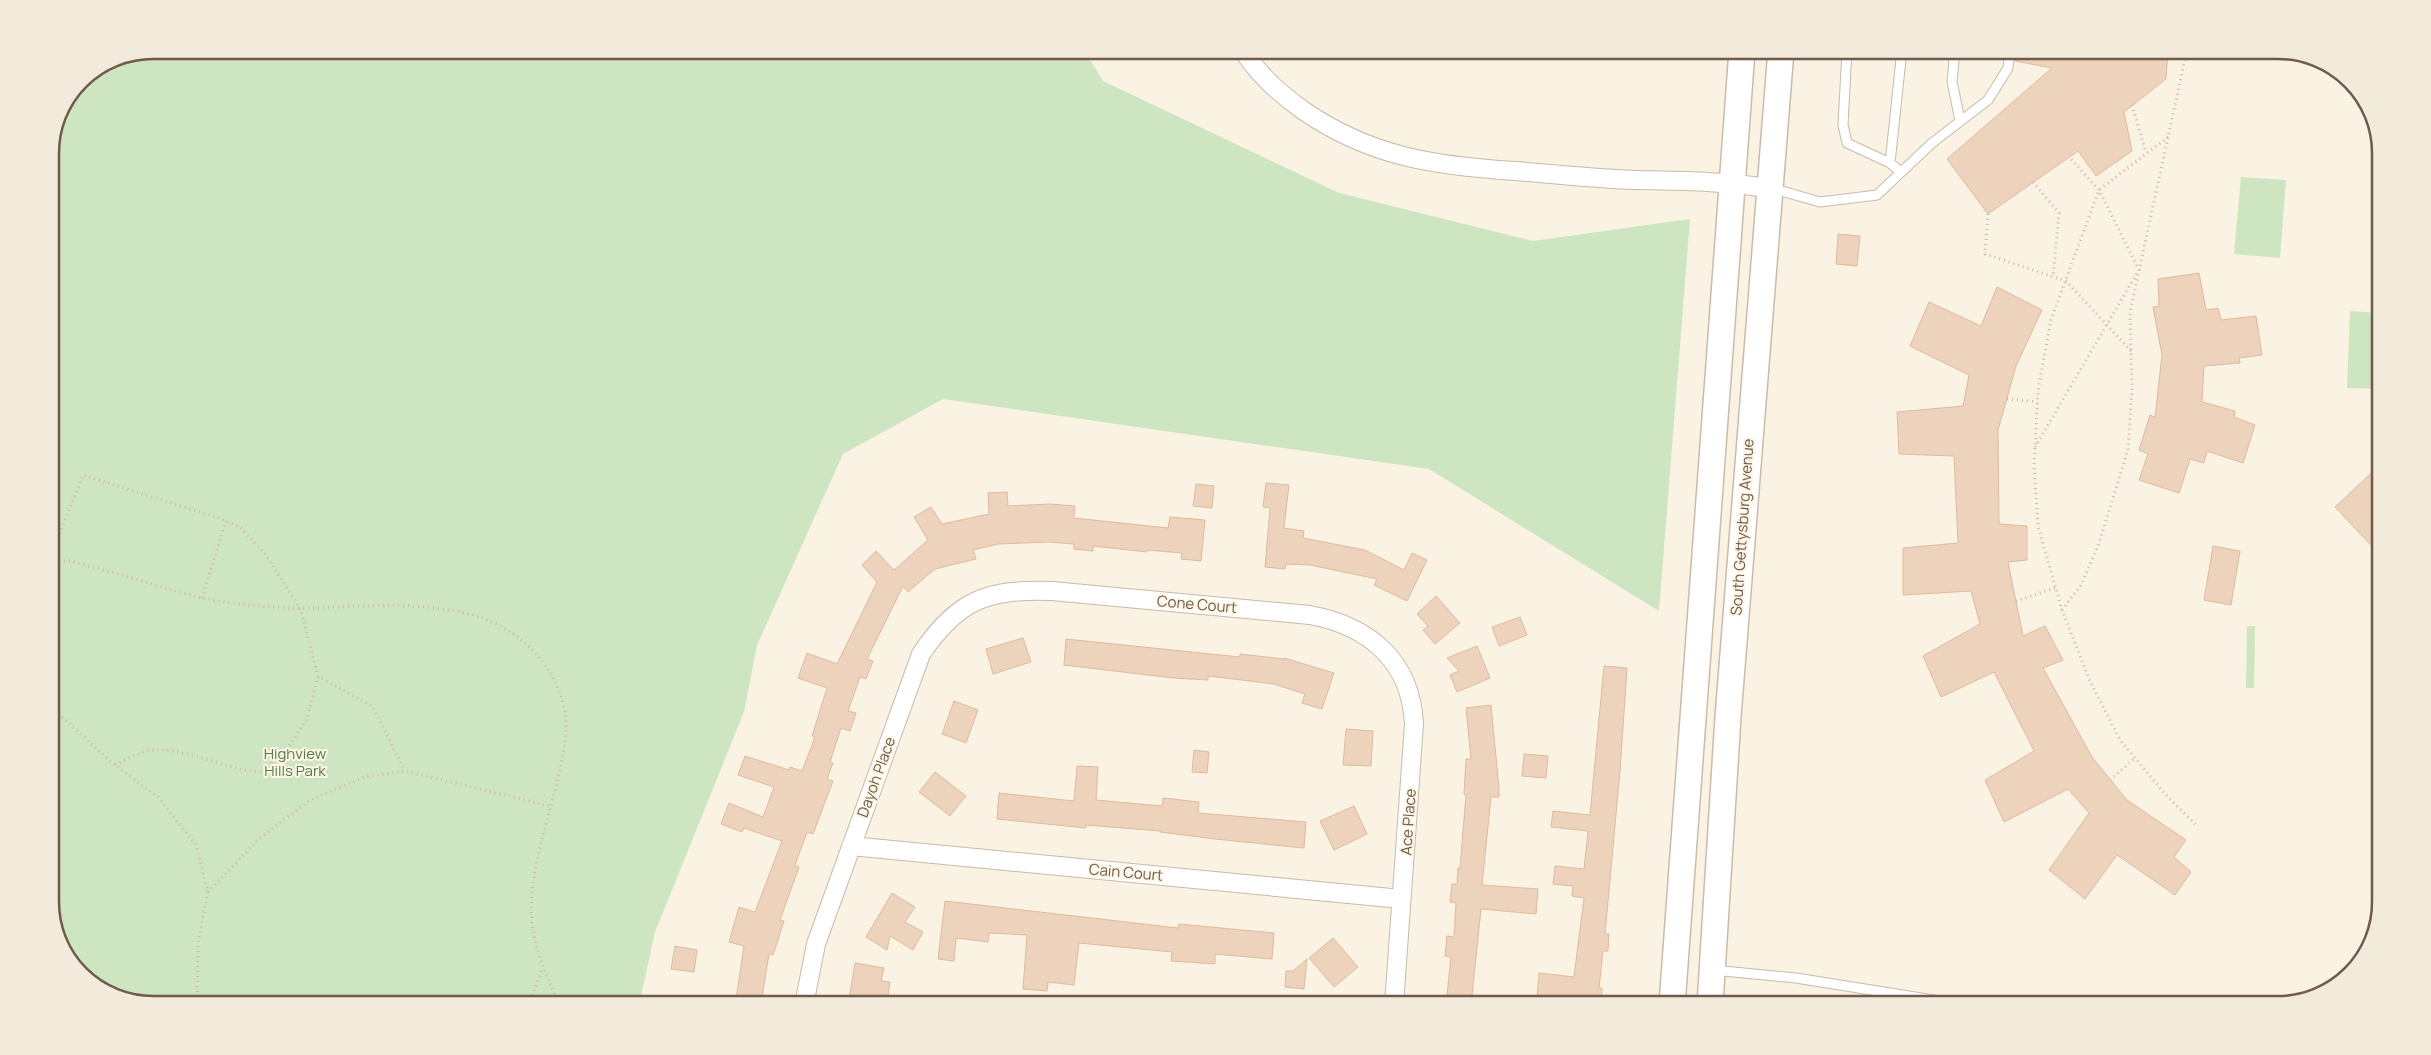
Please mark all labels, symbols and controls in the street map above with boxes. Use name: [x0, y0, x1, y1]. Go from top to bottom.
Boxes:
street label: South Gettysburg Avenue: [1725, 438, 1759, 616]
street label: Cone Court: [1156, 590, 1238, 618]
street label: Dayoh Place: [852, 734, 900, 820]
park label: Highview Hills Park: [264, 743, 327, 781]
street label: Ace Place: [1395, 788, 1421, 856]
street label: Cain Court: [1088, 858, 1164, 886]

